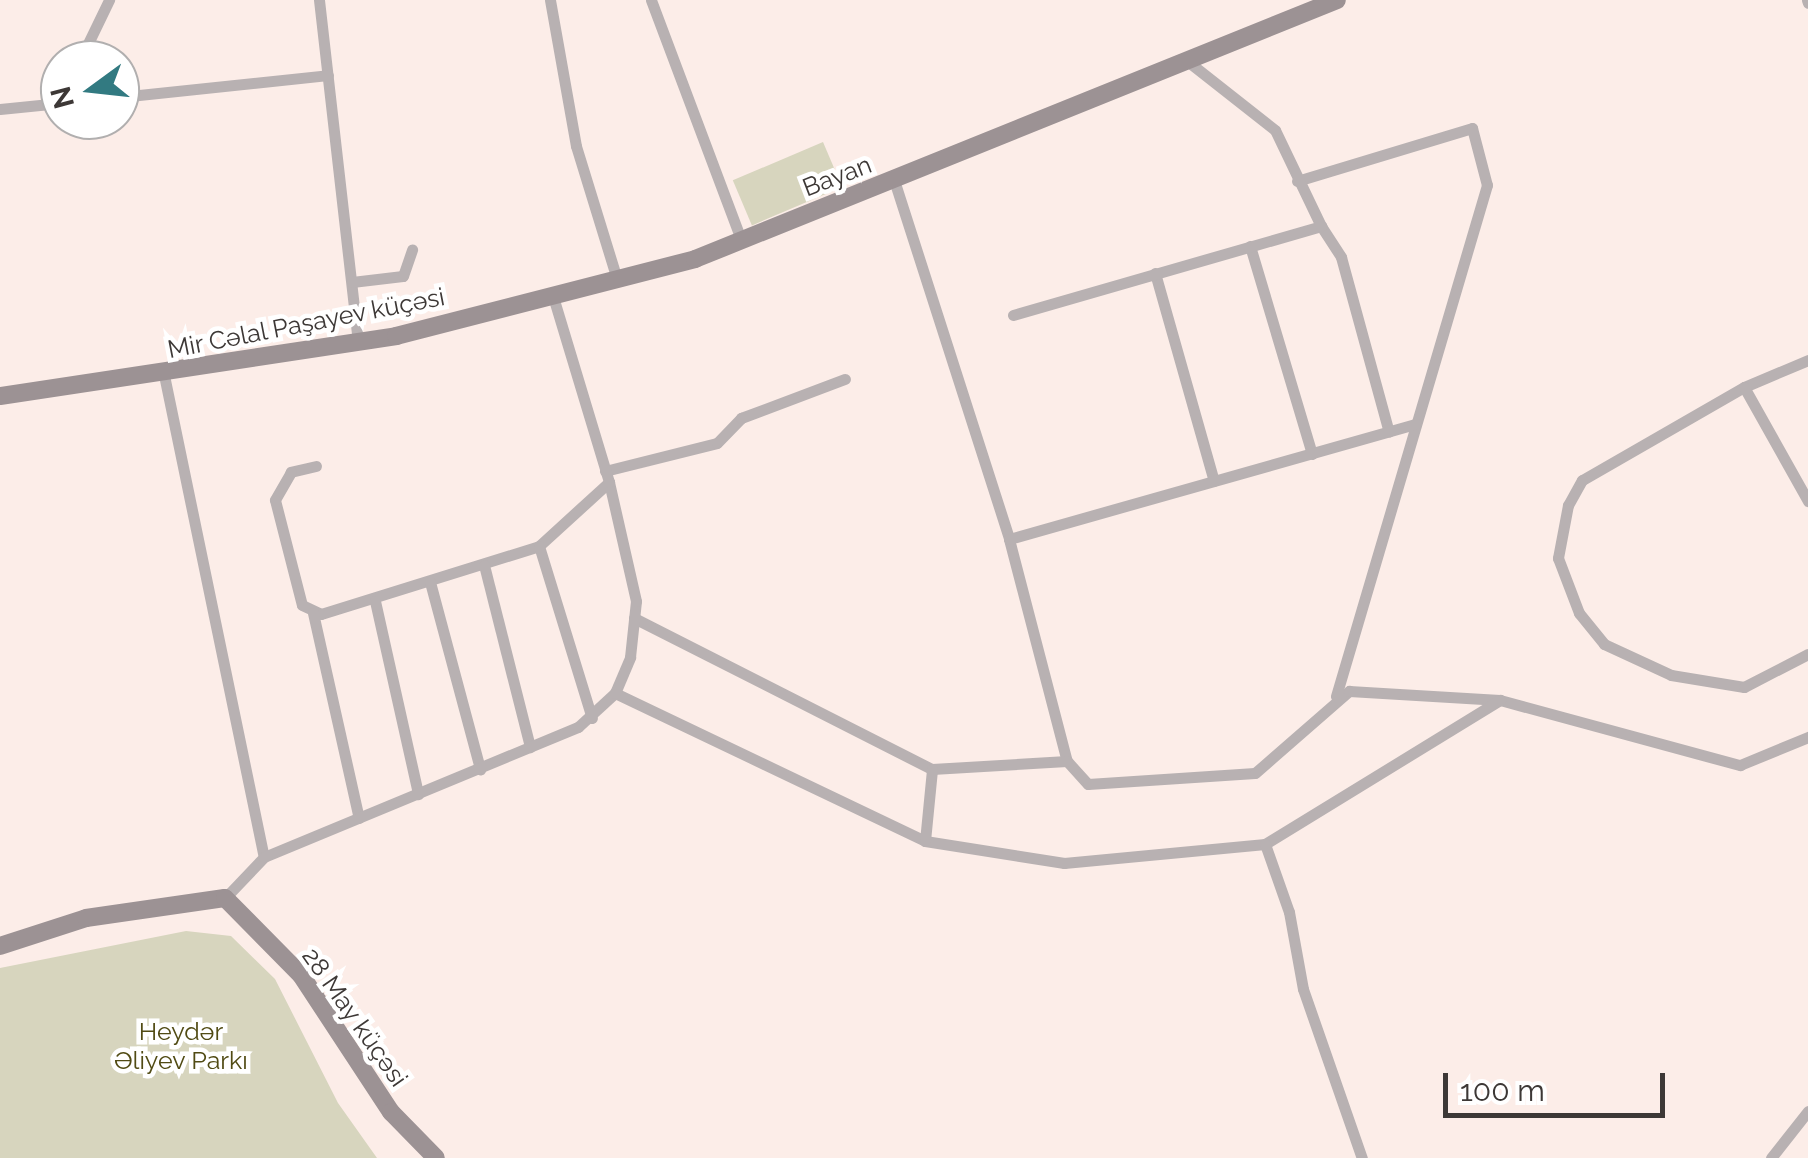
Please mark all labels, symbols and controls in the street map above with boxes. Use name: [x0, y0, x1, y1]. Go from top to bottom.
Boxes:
north arrow: [40, 40, 140, 140]
text: N: [44, 83, 81, 112]
street label: Bayan: [798, 149, 876, 203]
street label: Mir Cəlal Paşayev küçəsi: [164, 281, 448, 365]
street label: 28 May küçəsi: [296, 942, 414, 1092]
park label: Heydər Əliyev Parkı: [114, 1017, 248, 1076]
scale bar: [1448, 1053, 1670, 1115]
text: 100 m: [1460, 1073, 1545, 1108]

